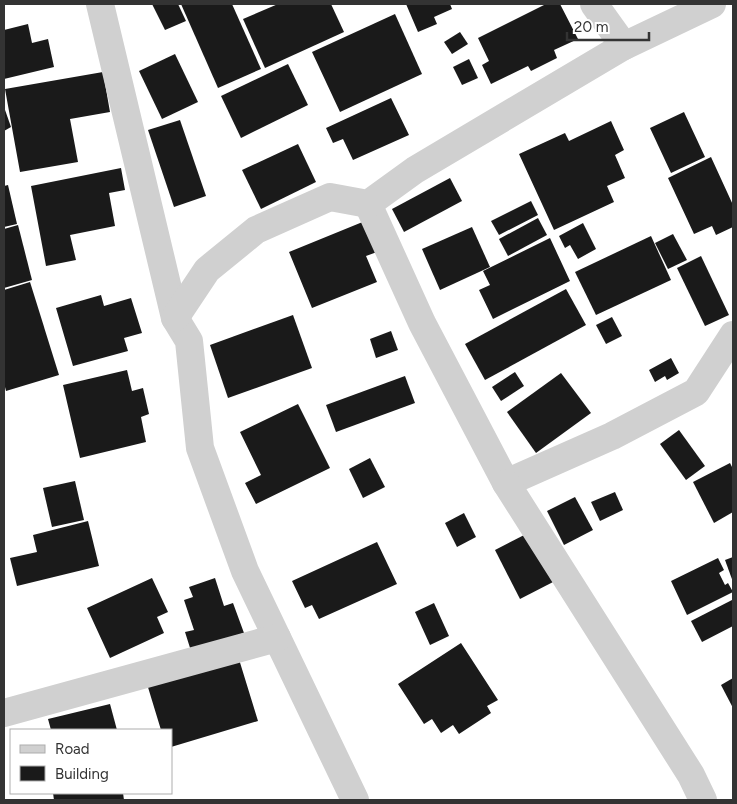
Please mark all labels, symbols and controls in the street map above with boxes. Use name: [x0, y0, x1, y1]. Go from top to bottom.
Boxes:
scale bar: [567, 10, 650, 42]
text: 20 m: [574, 18, 608, 36]
legend: [10, 729, 172, 794]
text: Road: [55, 740, 90, 758]
text: Building: [55, 765, 109, 783]

